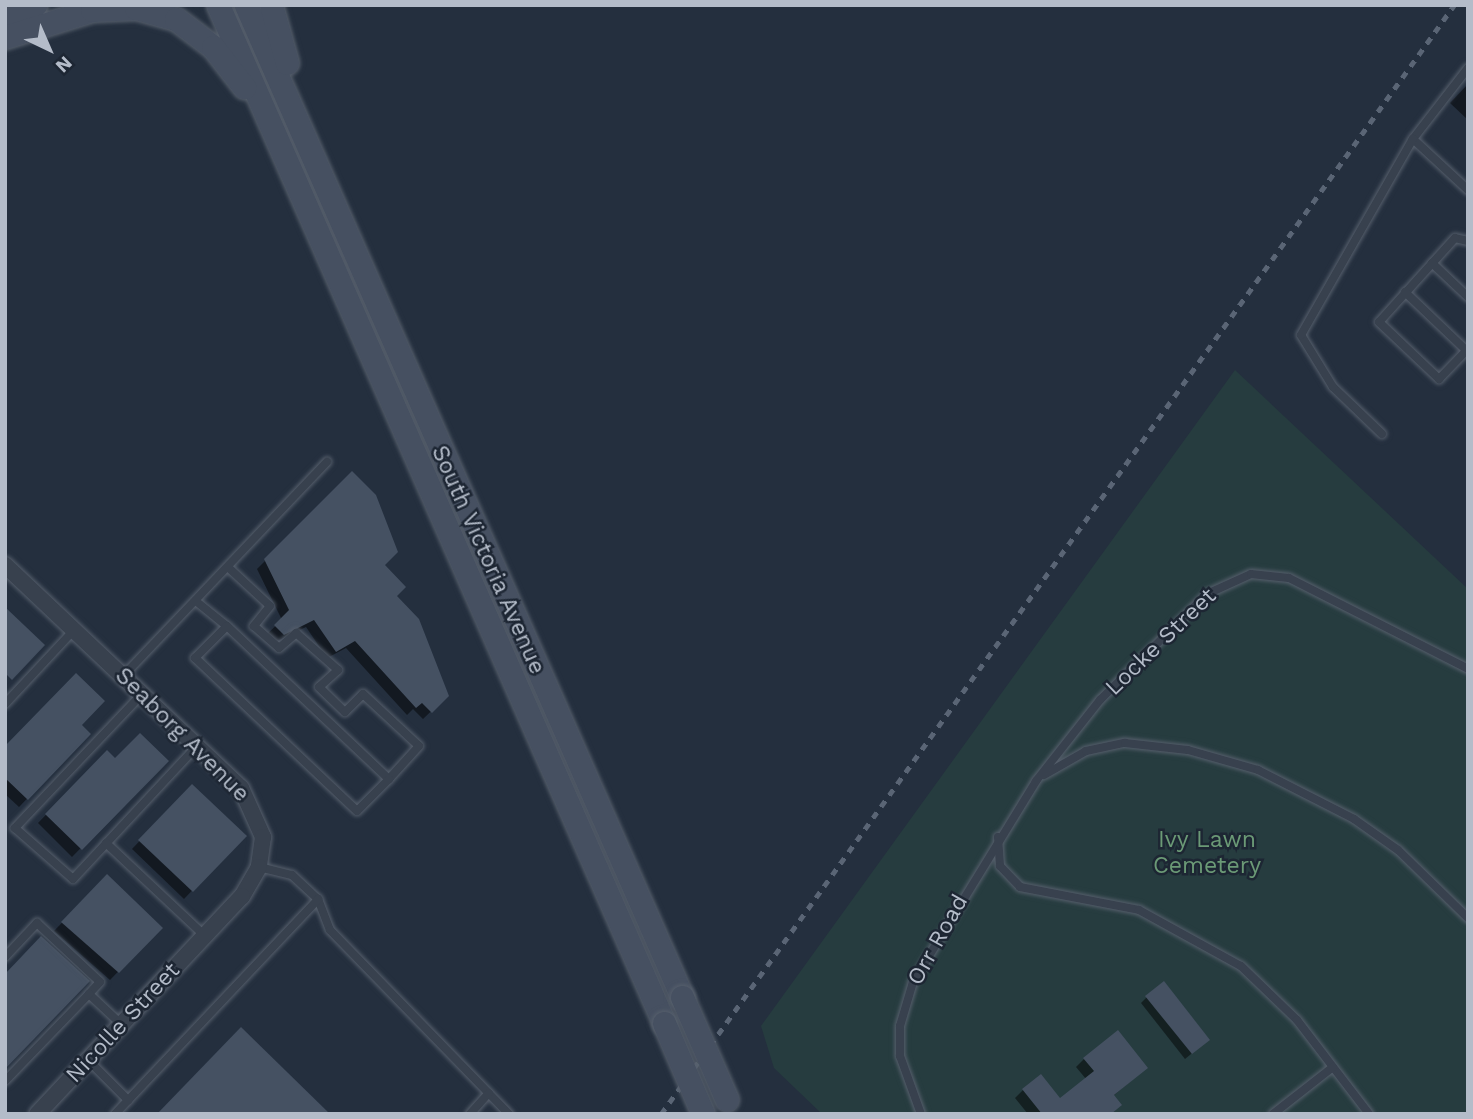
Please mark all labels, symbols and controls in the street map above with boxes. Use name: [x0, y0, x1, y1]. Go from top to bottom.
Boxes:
north arrow: [14, 14, 84, 84]
text: N: [51, 51, 77, 78]
street label: South Victoria Avenue: [425, 440, 551, 680]
street label: Locke Street: [1100, 582, 1222, 702]
street label: Seaborg Avenue: [109, 662, 255, 808]
park label: Ivy Lawn Cemetery: [1153, 826, 1261, 880]
street label: Orr Road: [902, 890, 974, 990]
street label: Nicolle Street: [60, 957, 186, 1089]

